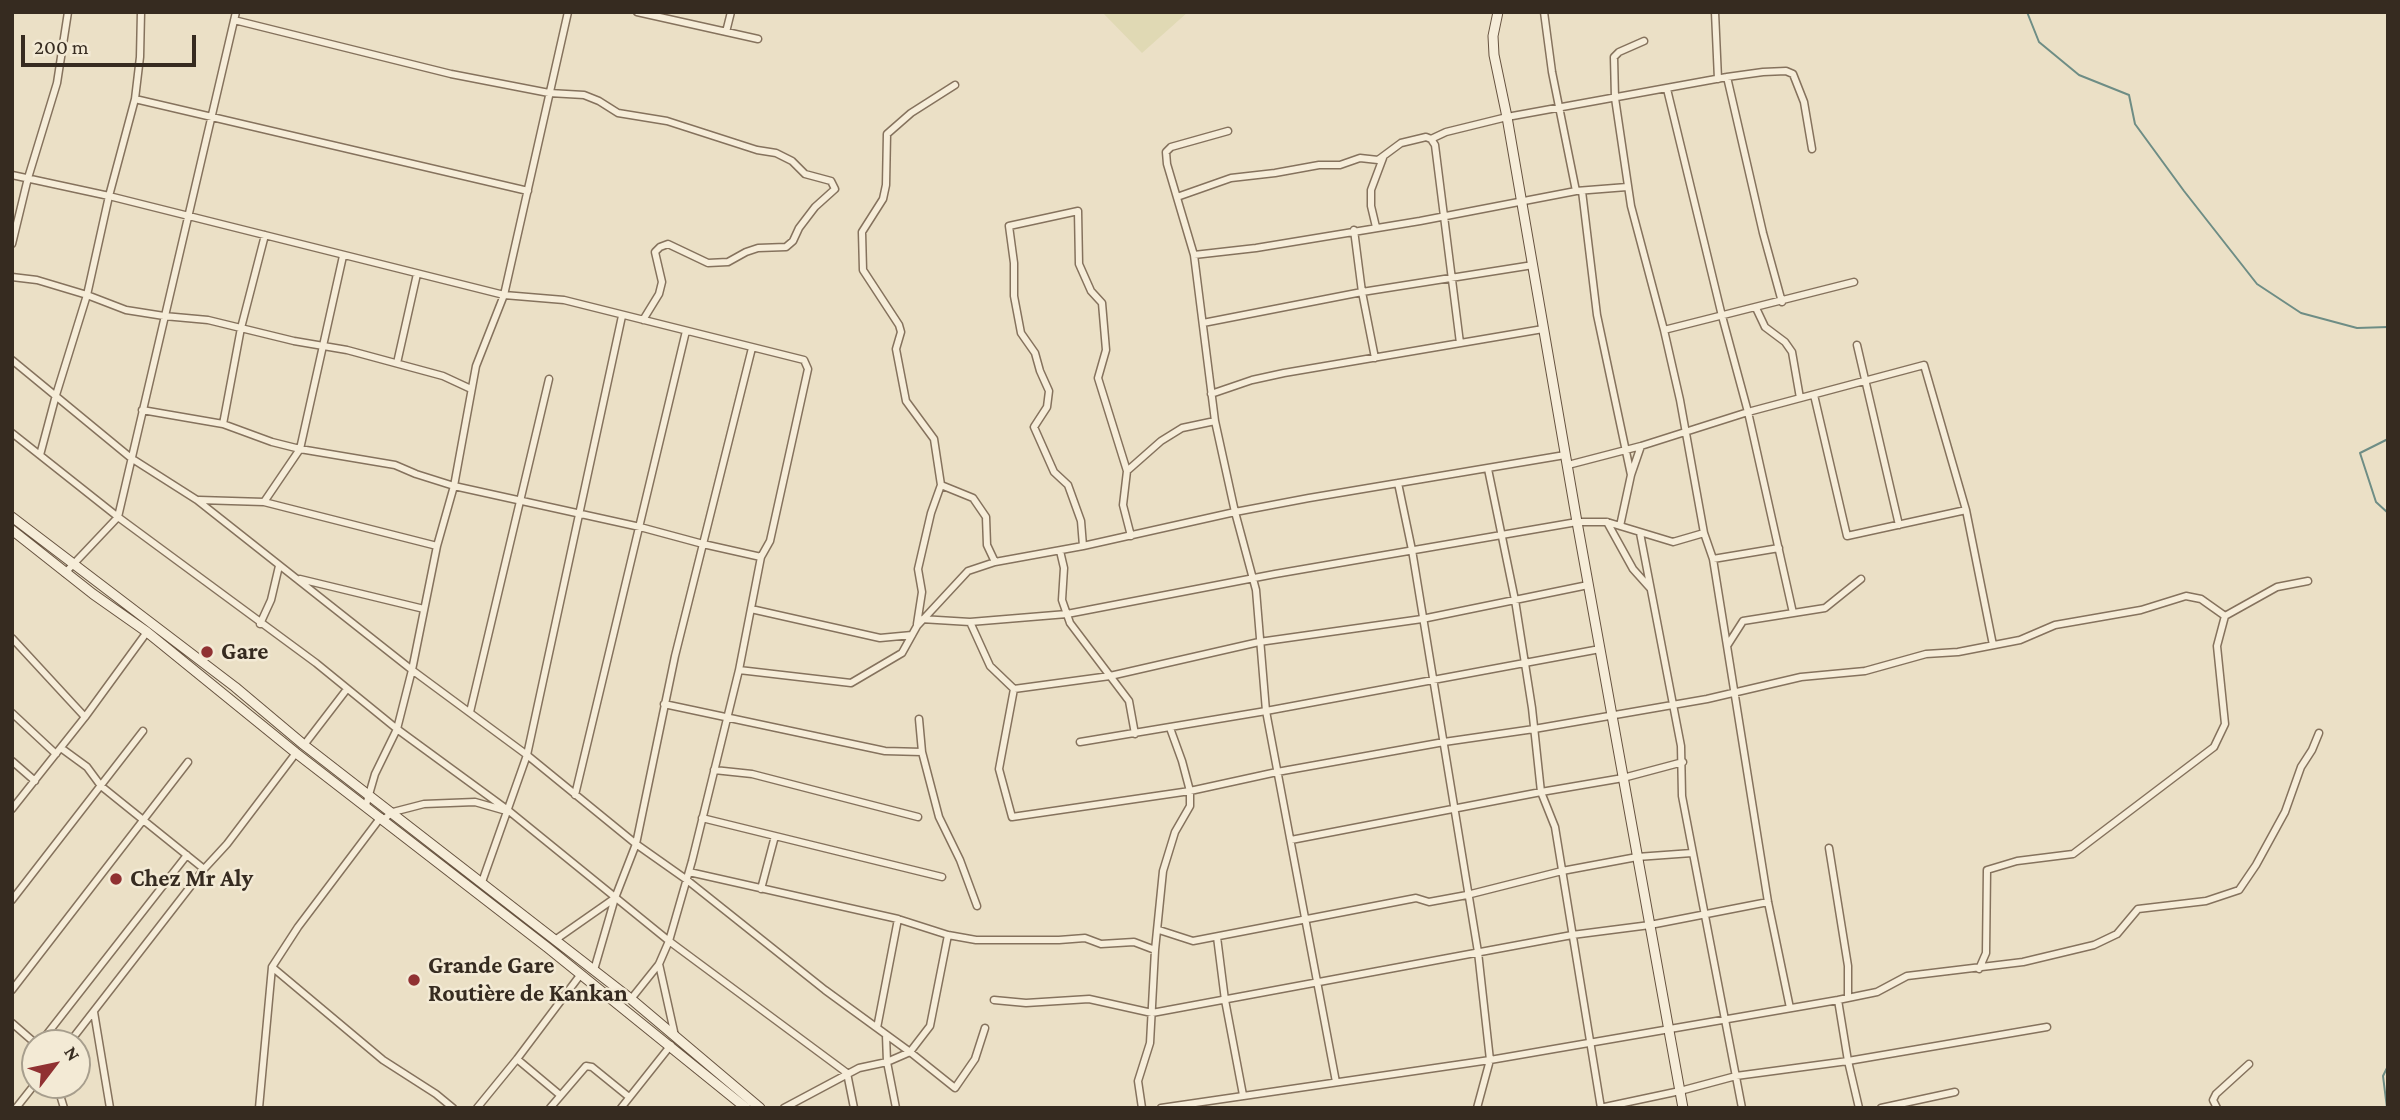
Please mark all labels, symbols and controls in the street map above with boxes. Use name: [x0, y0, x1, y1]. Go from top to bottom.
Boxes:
scale bar: [24, 21, 200, 65]
text: 200 m: [34, 35, 89, 59]
place label: Gare: [221, 638, 268, 666]
marker: Gare: [199, 644, 215, 660]
place label: Chez Mr Aly: [130, 865, 253, 893]
marker: Chez Mr Aly: [108, 871, 124, 887]
place label: Grande Gare Routière de Kankan: [428, 952, 628, 1008]
marker: Grande Gare Routière de Kankan: [406, 972, 422, 988]
north arrow: [21, 1029, 91, 1099]
text: N: [60, 1043, 85, 1065]

